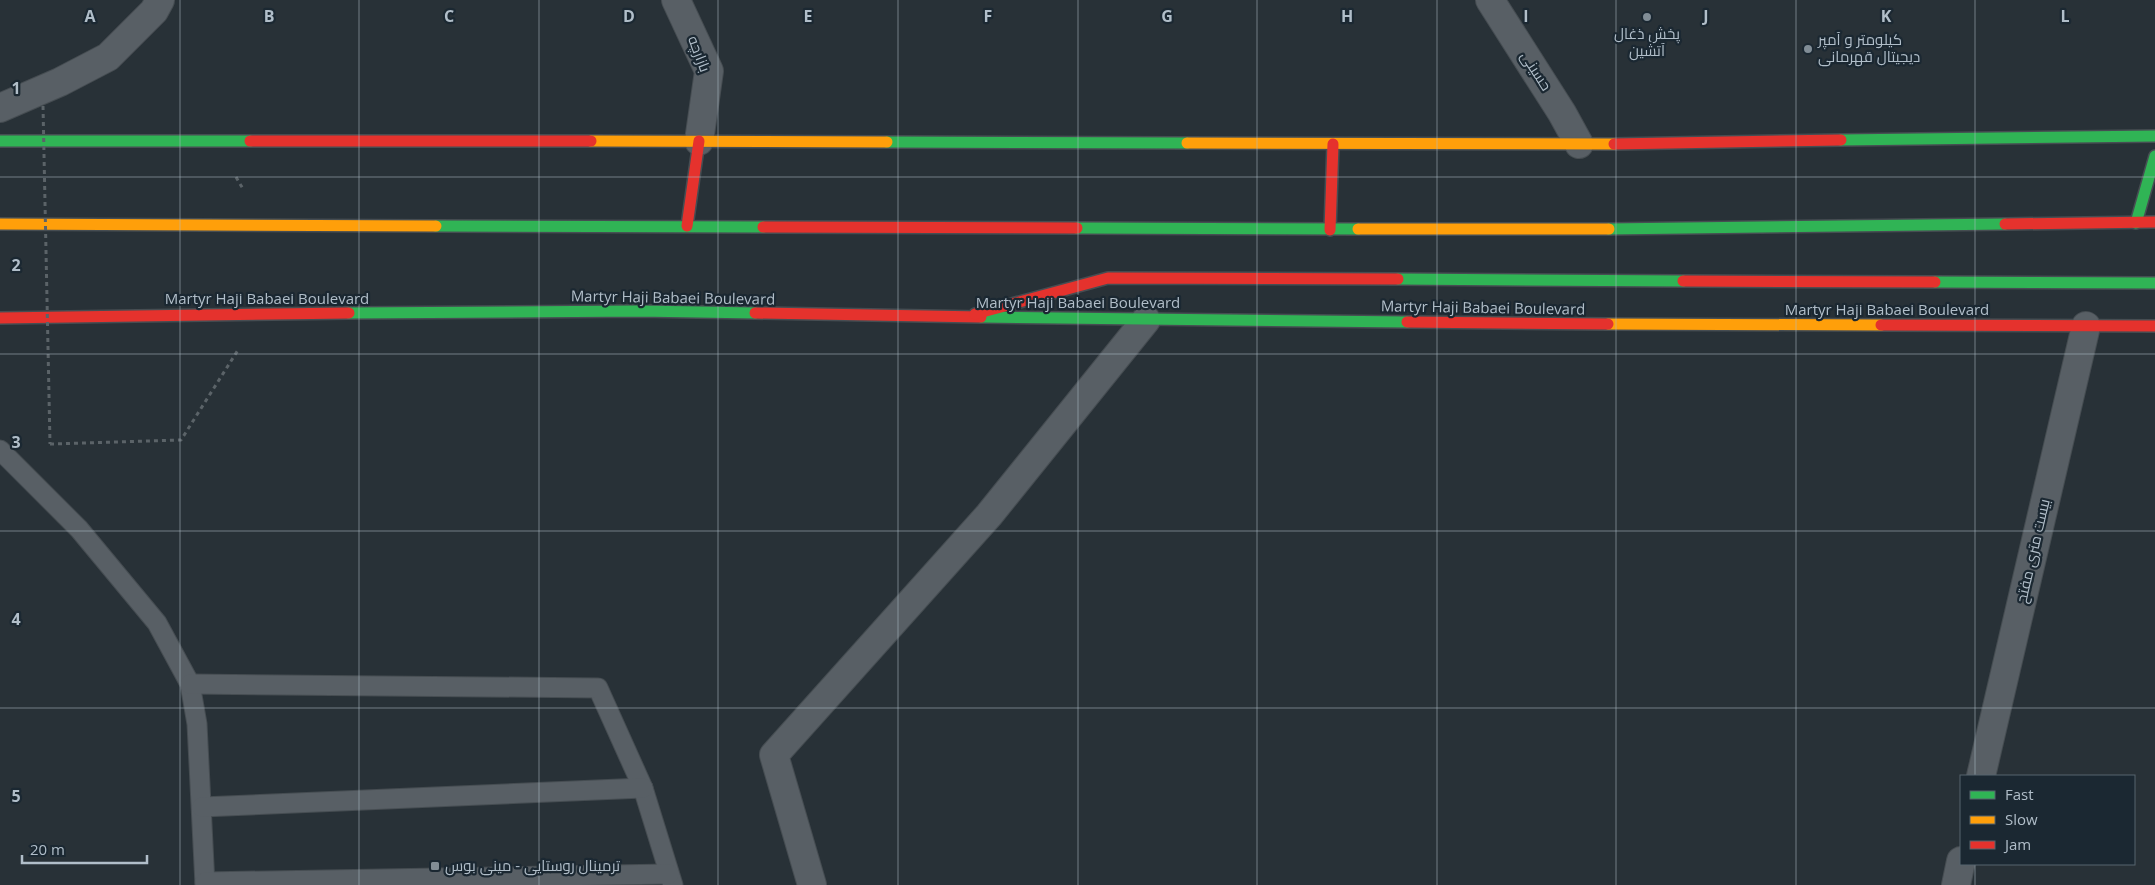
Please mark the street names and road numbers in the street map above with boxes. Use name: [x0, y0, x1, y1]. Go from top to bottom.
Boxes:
street label: بازارچه: [683, 33, 716, 75]
street label: حسینی: [1516, 47, 1557, 95]
street label: Martyr Haji Babaei Boulevard: [571, 285, 775, 309]
street label: Martyr Haji Babaei Boulevard: [165, 288, 369, 308]
street label: Martyr Haji Babaei Boulevard: [976, 292, 1180, 312]
street label: Martyr Haji Babaei Boulevard: [1381, 295, 1585, 319]
street label: Martyr Haji Babaei Boulevard: [1785, 299, 1989, 319]
street label: بیست متری مفتح: [2010, 497, 2056, 605]

